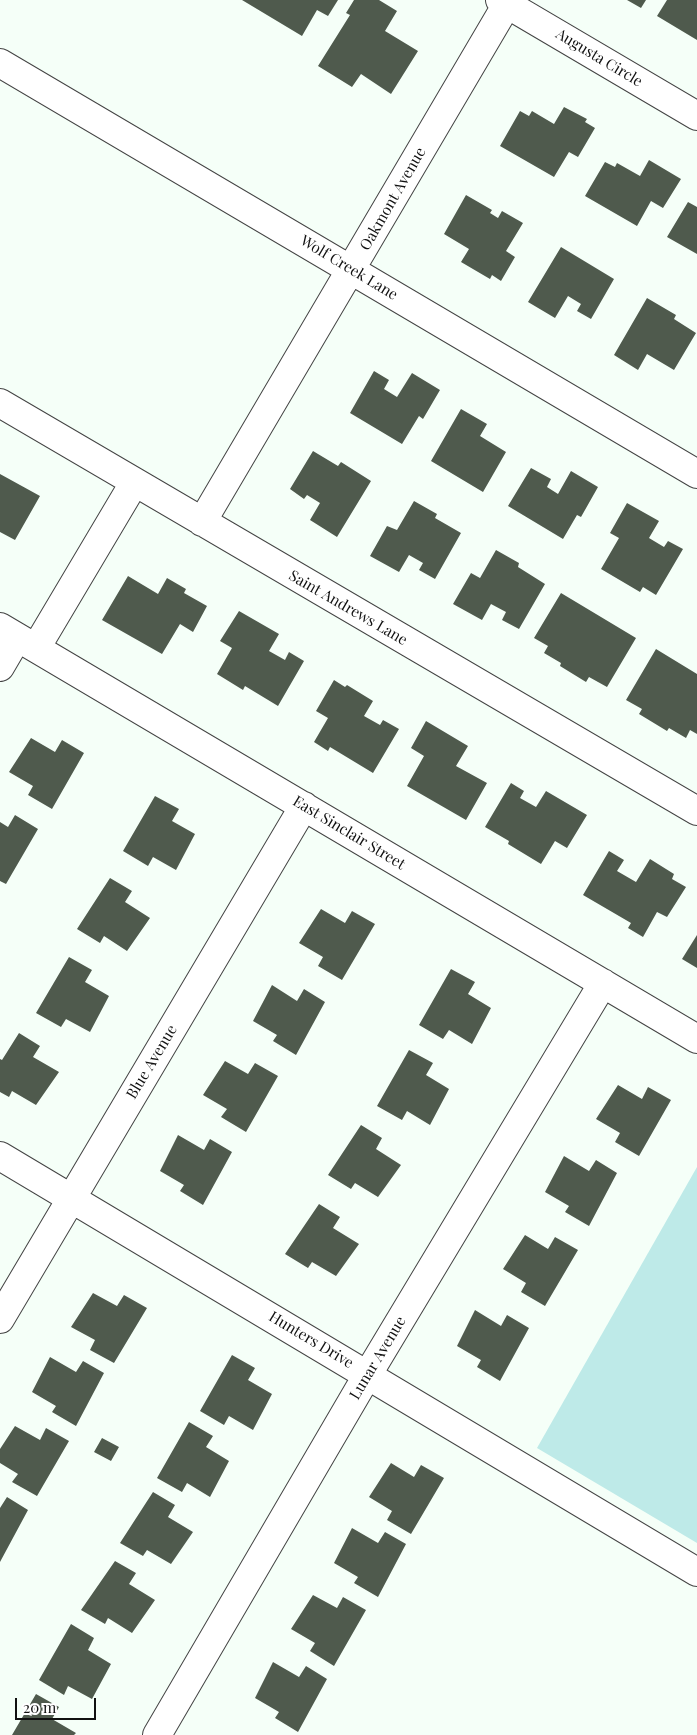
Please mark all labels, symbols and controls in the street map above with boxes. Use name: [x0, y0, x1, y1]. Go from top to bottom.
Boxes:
street label: Augusta Circle: [553, 25, 645, 91]
street label: Oakmont Avenue: [356, 144, 430, 254]
street label: Wolf Creek Lane: [297, 232, 401, 304]
street label: Saint Andrews Lane: [286, 567, 410, 649]
street label: East Sinclair Street: [290, 792, 408, 874]
street label: Blue Avenue: [123, 1022, 181, 1102]
street label: Hunters Drive: [265, 1308, 357, 1372]
street label: Lunar Avenue: [346, 1313, 410, 1403]
scale bar: [18, 1688, 99, 1720]
text: 20 m: [23, 1697, 56, 1717]

